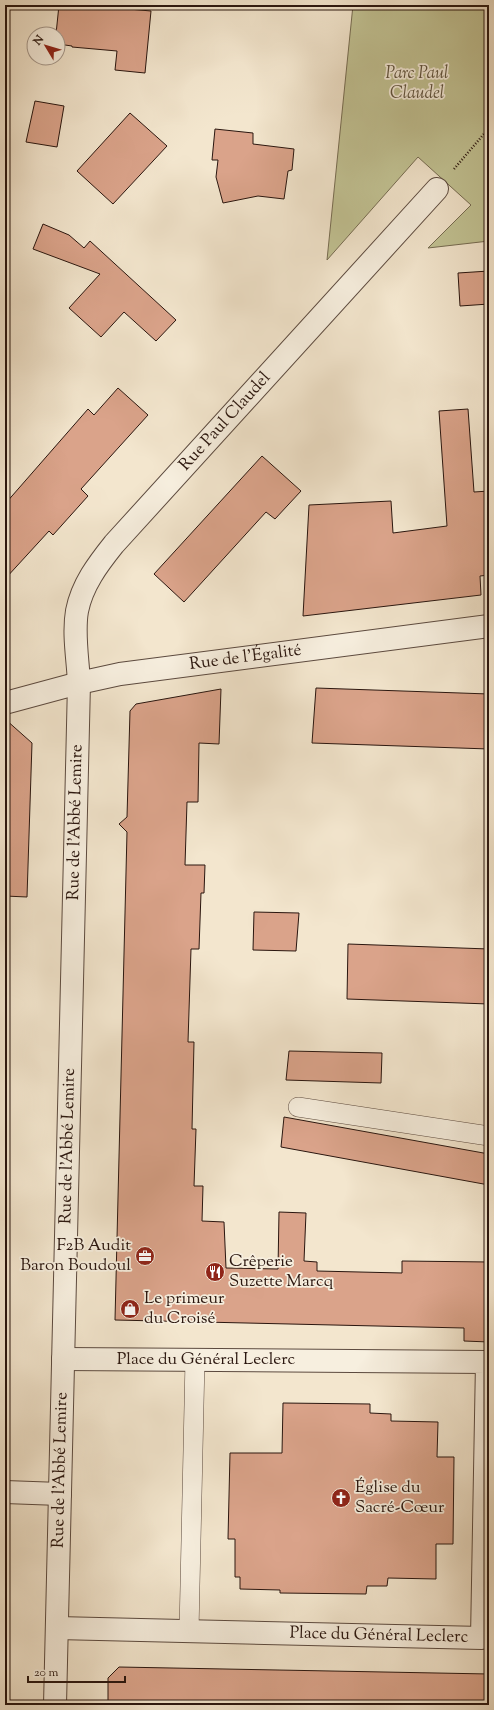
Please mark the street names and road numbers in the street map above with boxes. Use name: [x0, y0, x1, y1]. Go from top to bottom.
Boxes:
street label: Rue Paul Claudel: [174, 367, 277, 477]
street label: Rue de l'Égalité: [188, 639, 303, 677]
street label: Rue de l'Abbé Lemire: [62, 744, 90, 901]
street label: Rue de l'Abbé Lemire: [54, 1068, 82, 1225]
street label: Place du Général Leclerc: [117, 1348, 296, 1372]
street label: Rue de l'Abbé Lemire: [47, 1392, 74, 1548]
street label: Place du Général Leclerc: [289, 1621, 469, 1650]

